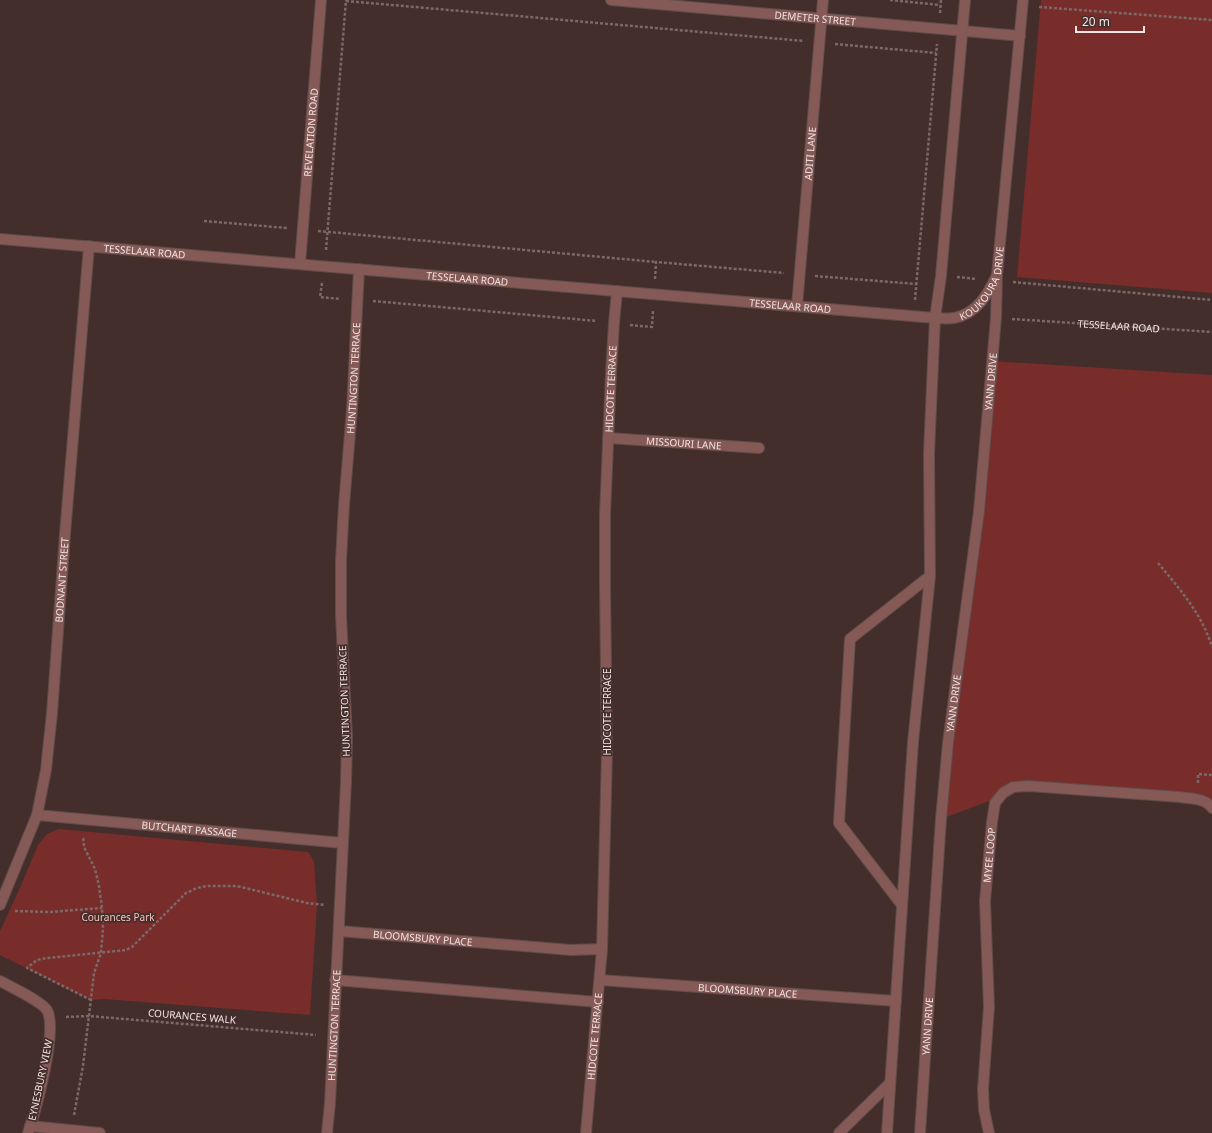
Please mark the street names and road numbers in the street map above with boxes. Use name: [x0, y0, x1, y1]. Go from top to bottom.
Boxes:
street label: DEMETER STREET: [774, 7, 857, 29]
street label: REVELATION ROAD: [300, 88, 321, 177]
street label: ADITI LANE: [801, 126, 819, 181]
street label: TESSELAAR ROAD: [103, 241, 186, 262]
street label: KOUKOURA DRIVE: [957, 246, 1007, 323]
street label: TESSELAAR ROAD: [426, 268, 509, 289]
street label: TESSELAAR ROAD: [749, 295, 832, 316]
street label: TESSELAAR ROAD: [1077, 316, 1160, 336]
street label: HUNTINGTON TERRACE: [343, 322, 363, 434]
street label: HIDCOTE TERRACE: [601, 345, 620, 433]
street label: YANN DRIVE: [981, 352, 1000, 411]
street label: MISSOURI LANE: [646, 434, 722, 453]
street label: BODNANT STREET: [52, 536, 72, 623]
street label: HUNTINGTON TERRACE: [335, 645, 353, 757]
street label: HIDCOTE TERRACE: [600, 668, 614, 756]
street label: YANN DRIVE: [943, 674, 964, 733]
street label: BUTCHART PASSAGE: [141, 818, 238, 840]
street label: MYEE LOOP: [980, 827, 998, 883]
street label: BLOOMSBURY PLACE: [373, 927, 473, 949]
street label: HUNTINGTON TERRACE: [324, 969, 344, 1081]
street label: BLOOMSBURY PLACE: [698, 980, 798, 1001]
street label: HIDCOTE TERRACE: [584, 992, 605, 1080]
street label: YANN DRIVE: [918, 997, 936, 1056]
street label: COURANCES WALK: [147, 1005, 237, 1027]
street label: EYNESBURY VIEW: [25, 1038, 56, 1122]

